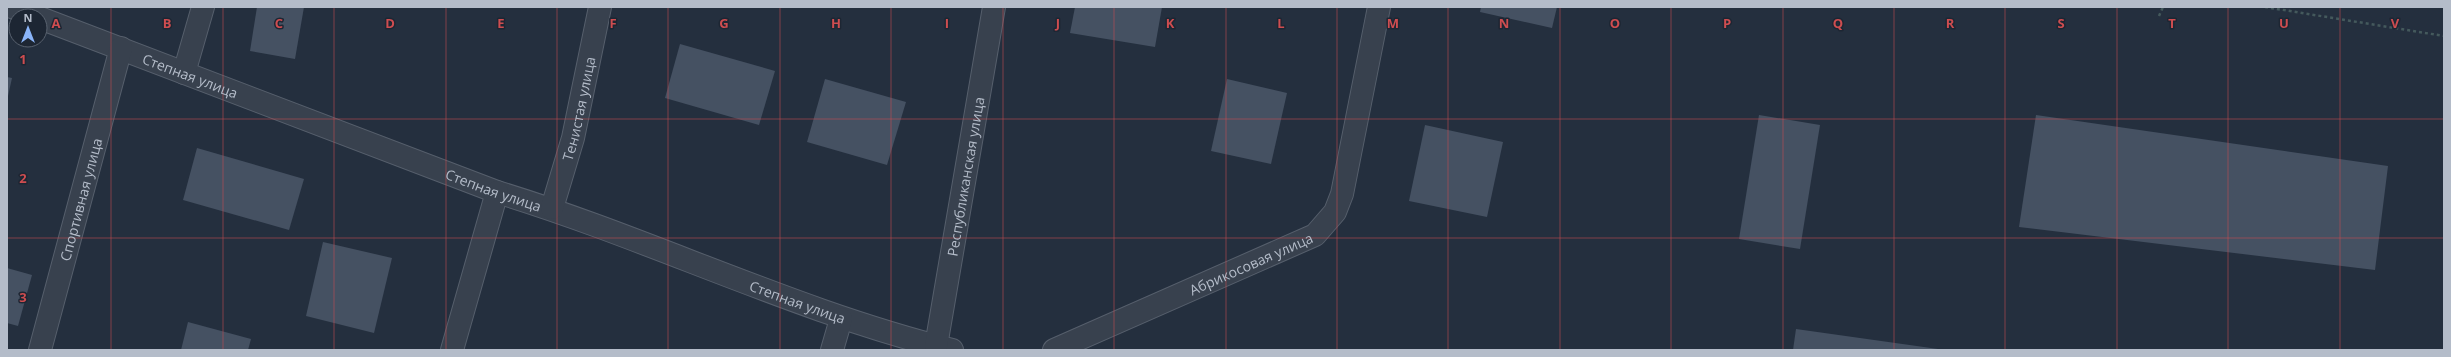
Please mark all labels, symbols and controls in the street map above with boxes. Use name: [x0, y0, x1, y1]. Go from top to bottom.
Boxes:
north arrow: [8, 8, 48, 48]
text: N: [24, 10, 32, 25]
text: A: [52, 14, 61, 32]
text: B: [163, 14, 172, 32]
text: C: [275, 14, 283, 32]
text: D: [385, 14, 395, 32]
text: E: [497, 14, 505, 32]
text: F: [609, 14, 617, 32]
text: G: [719, 14, 729, 32]
text: H: [831, 14, 841, 32]
text: I: [945, 14, 949, 32]
text: J: [1055, 14, 1060, 32]
text: K: [1166, 14, 1175, 32]
text: L: [1277, 14, 1285, 32]
text: M: [1387, 14, 1399, 32]
text: N: [1499, 14, 1509, 32]
text: O: [1610, 14, 1620, 32]
text: P: [1723, 14, 1731, 32]
text: Q: [1833, 14, 1843, 32]
text: R: [1946, 14, 1955, 32]
text: S: [2057, 14, 2065, 32]
text: T: [2168, 14, 2176, 32]
text: U: [2279, 14, 2289, 32]
text: V: [2391, 14, 2400, 32]
street label: Степная улица: [140, 49, 241, 102]
text: 1: [19, 50, 27, 68]
street label: Тенистая улица: [557, 55, 599, 163]
street label: Республиканская улица: [942, 95, 988, 258]
street label: Спортивная улица: [55, 136, 106, 263]
street label: Степная улица: [443, 164, 544, 215]
text: 2: [19, 169, 27, 187]
street label: Абрикосовая улица: [1186, 228, 1316, 299]
street label: Степная улица: [747, 275, 848, 327]
text: 3: [19, 288, 27, 306]

